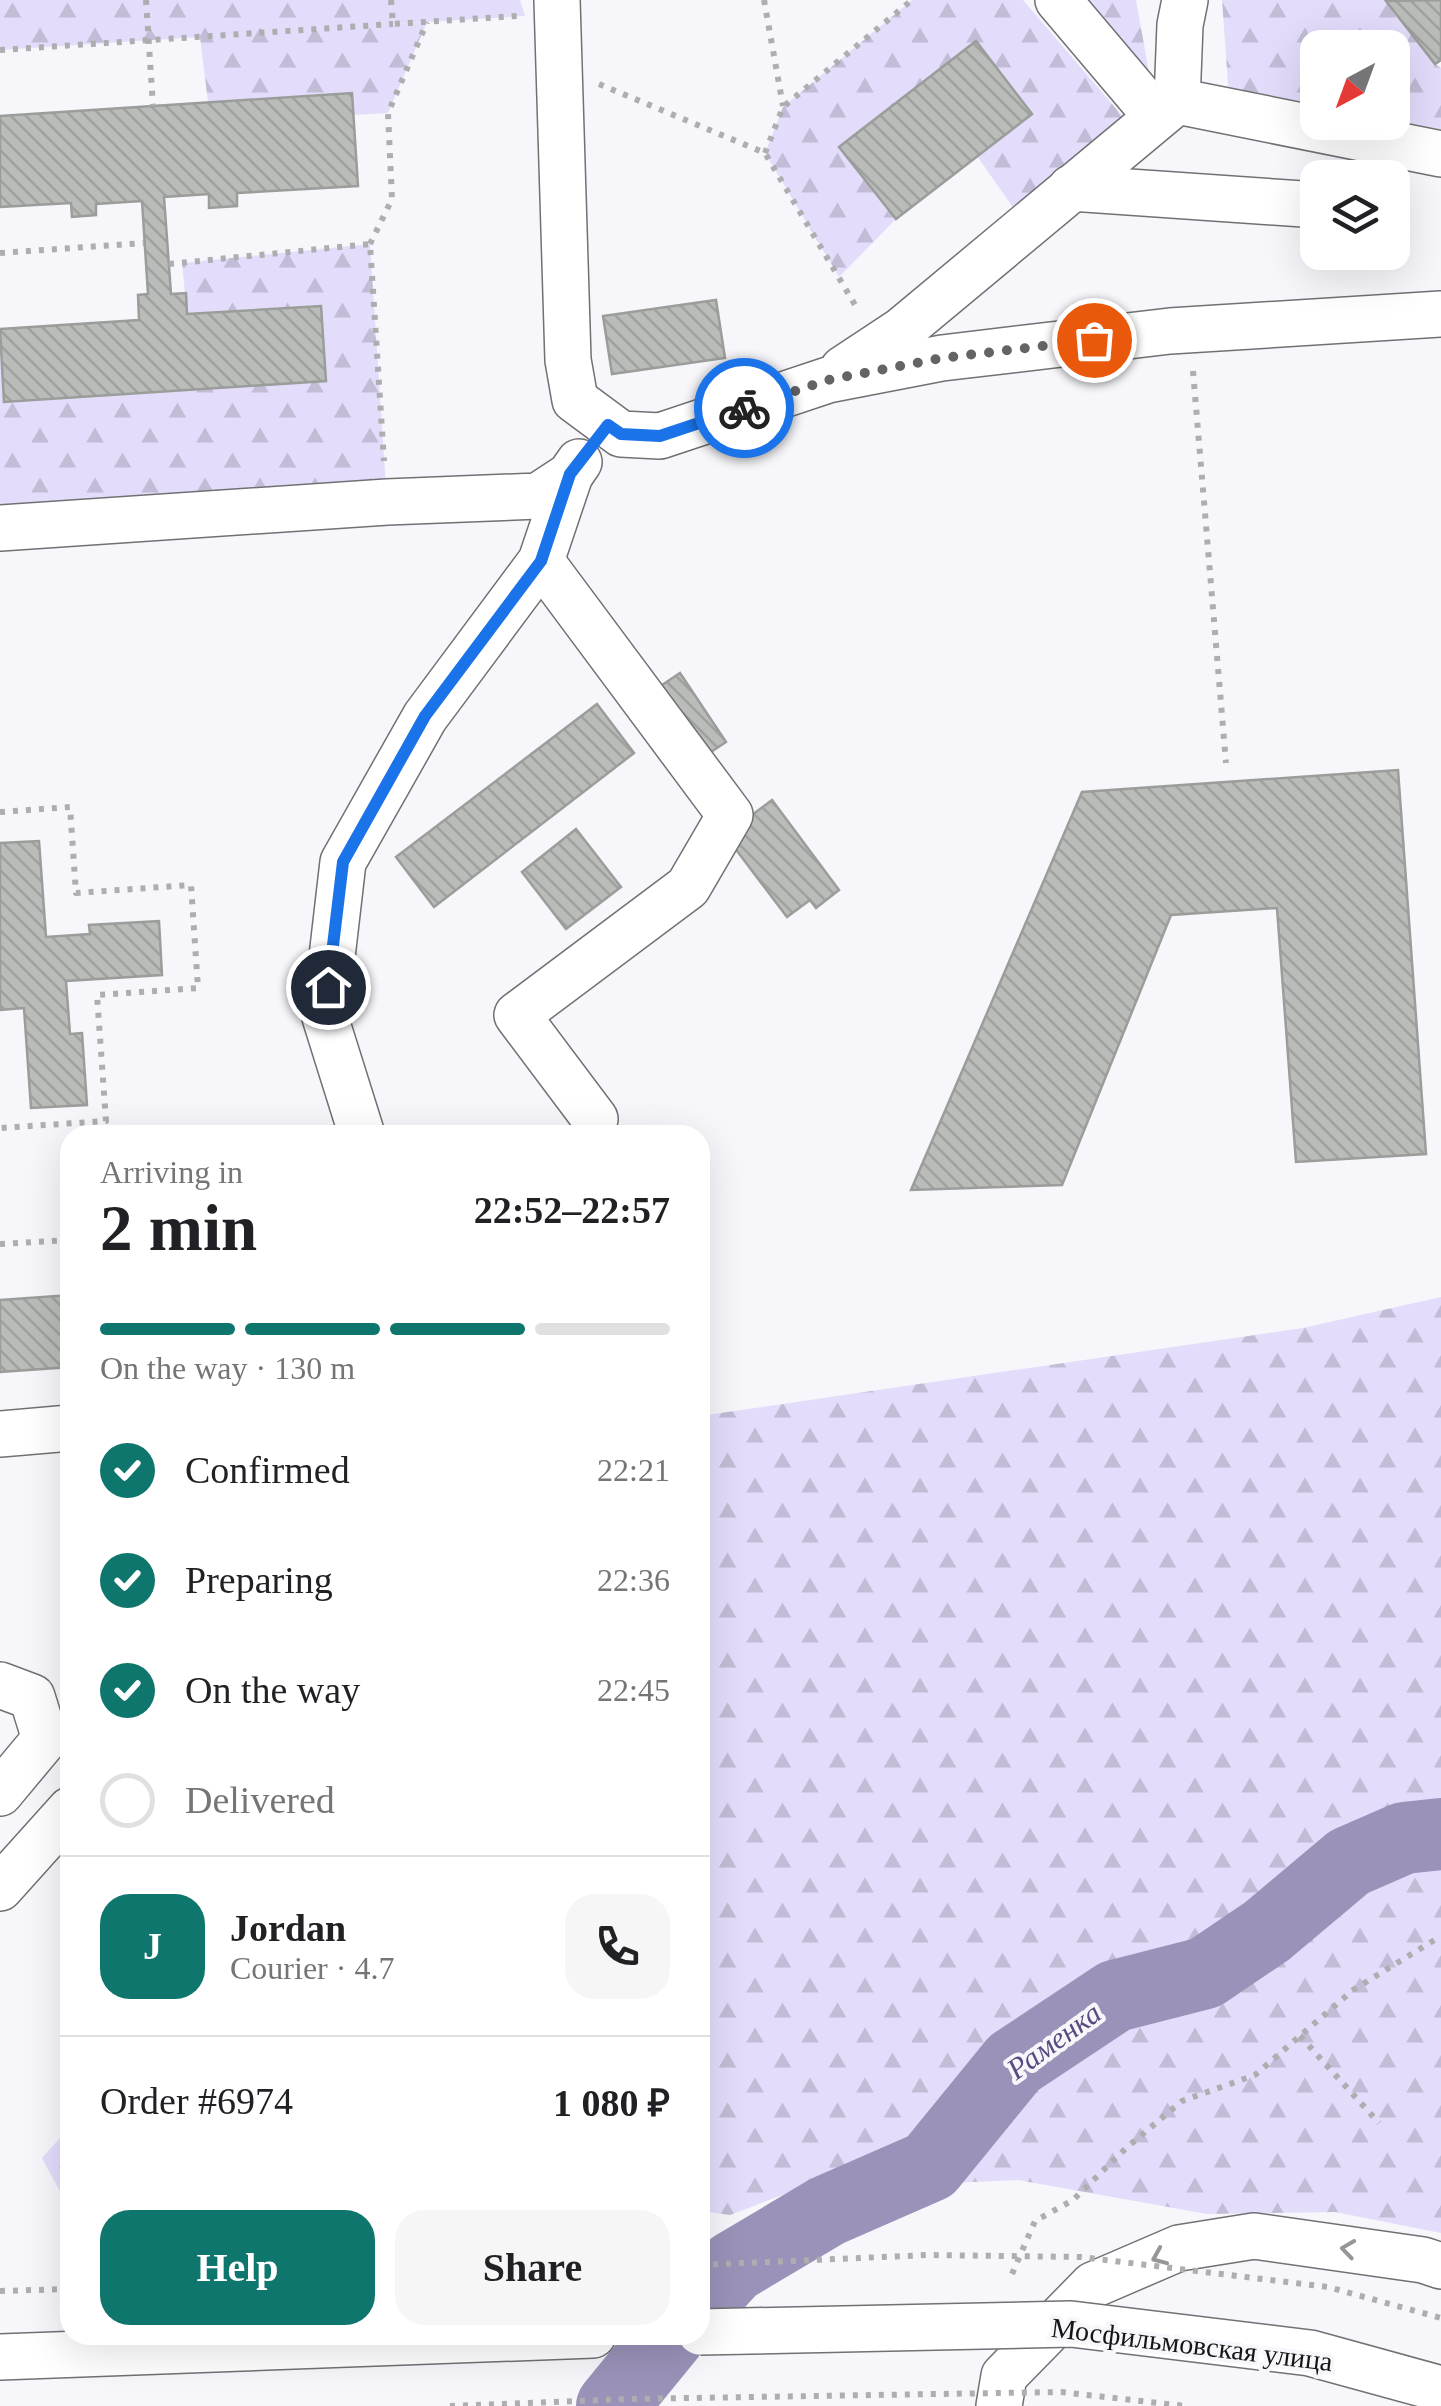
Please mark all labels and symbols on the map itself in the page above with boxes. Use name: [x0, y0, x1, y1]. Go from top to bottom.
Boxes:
north arrow: [1300, 30, 1410, 140]
pin: [1052, 298, 1137, 383]
courier: [694, 358, 794, 458]
pin: [286, 945, 371, 1030]
water label: Раменка: [1000, 1996, 1107, 2086]
one-way arrow: [1340, 2240, 1356, 2261]
one-way arrow: [1151, 2245, 1169, 2265]
street label: Мосфильмовская улица: [1049, 2312, 1335, 2377]

